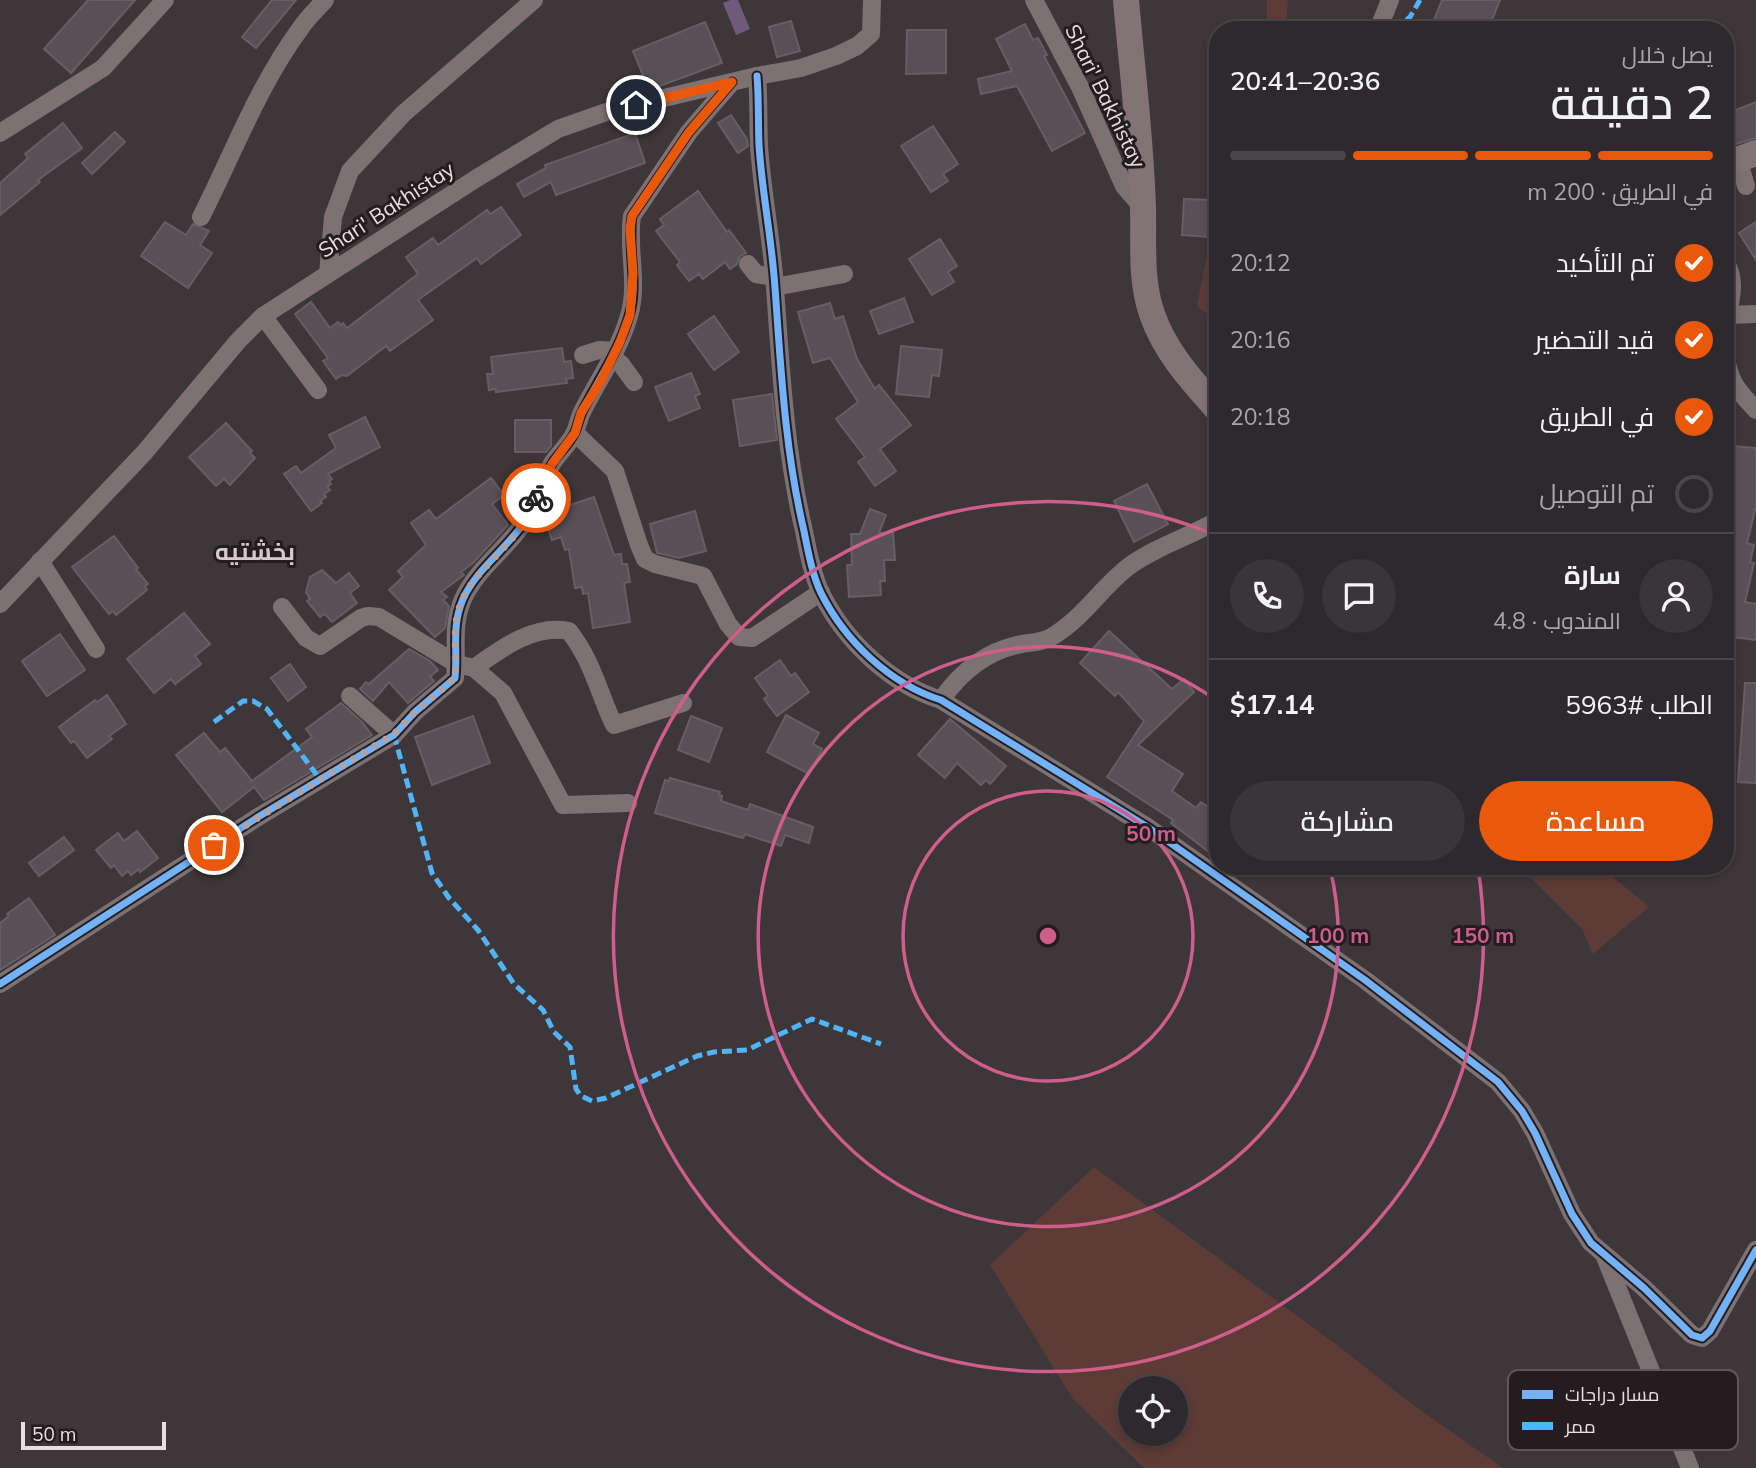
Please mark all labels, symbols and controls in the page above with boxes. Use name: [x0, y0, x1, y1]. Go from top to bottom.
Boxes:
street label: Shari' Bakhistay: [1060, 20, 1152, 172]
text: يصل خلال: [1622, 40, 1713, 69]
text: 20:36–20:41: [1230, 64, 1380, 97]
text: 2 دقيقة: [1551, 73, 1713, 131]
pin: [606, 75, 666, 135]
icon: home: [617, 86, 655, 124]
street label: Shari' Bakhistay: [313, 155, 459, 263]
text: في الطريق · 200 m: [1527, 177, 1713, 206]
icon: check: [1675, 244, 1713, 282]
text: تم التأكيد: [1556, 246, 1654, 279]
text: 20:12: [1230, 248, 1290, 277]
icon: check: [1675, 321, 1713, 359]
text: قيد التحضير: [1535, 323, 1654, 356]
text: 20:16: [1230, 325, 1290, 354]
icon: check: [1675, 398, 1713, 436]
text: في الطريق: [1540, 400, 1654, 433]
text: 20:18: [1230, 402, 1290, 431]
courier: [501, 463, 571, 533]
text: تم التوصيل: [1539, 477, 1654, 510]
icon: bike: [517, 479, 555, 517]
district label: بخشتيه: [215, 536, 295, 566]
text: سارة: [1564, 558, 1621, 591]
button: phone: [1230, 559, 1304, 633]
button: chat: [1322, 559, 1396, 633]
button: person: [1639, 559, 1713, 633]
text: المندوب · 4.8: [1493, 606, 1621, 635]
text: $17.14: [1230, 688, 1314, 721]
text: الطلب #5963: [1565, 688, 1713, 721]
button: مشاركة: [1230, 781, 1465, 861]
button: مساعدة: [1479, 781, 1713, 861]
pin: [184, 815, 244, 875]
text: 50 m: [1126, 820, 1176, 846]
icon: bag: [195, 826, 233, 864]
text: 100 m: [1307, 922, 1369, 948]
text: 150 m: [1452, 922, 1514, 948]
centre of rings: [1036, 924, 1060, 948]
legend: [1508, 1370, 1738, 1450]
map controls: [1118, 1376, 1188, 1446]
button: locate: [1118, 1376, 1188, 1446]
text: مسار دراجات: [1565, 1382, 1660, 1406]
text: ممر: [1564, 1414, 1596, 1438]
scale bar: [21, 1419, 166, 1451]
text: 50 m: [32, 1422, 76, 1446]

